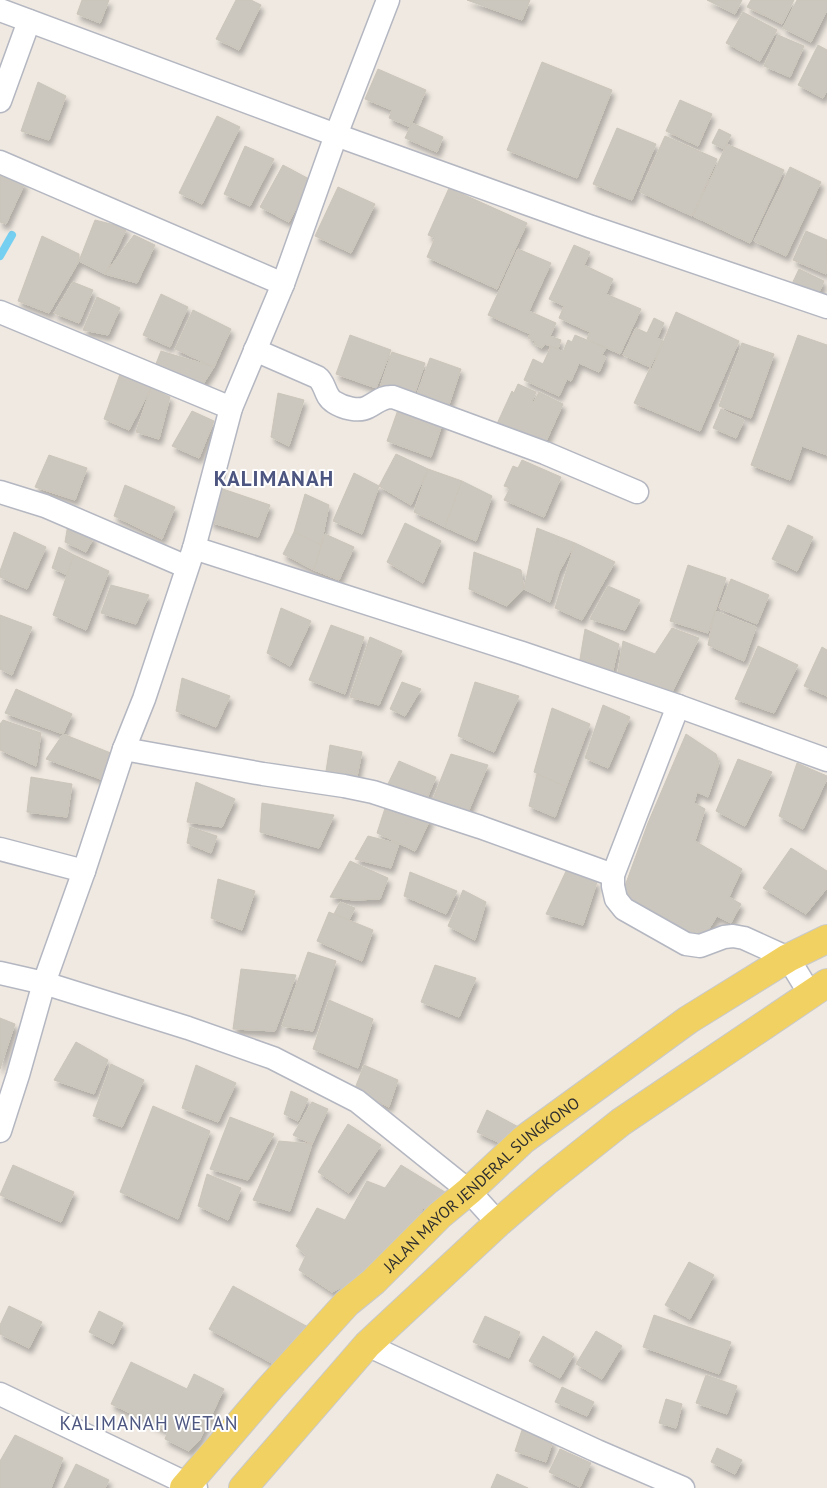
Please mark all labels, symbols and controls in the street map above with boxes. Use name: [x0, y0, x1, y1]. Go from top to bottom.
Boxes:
district label: KALIMANAH: [214, 465, 334, 492]
street label: JALAN MAYOR JENDERAL SUNGKONO: [378, 1092, 583, 1277]
district label: KALIMANAH WETAN: [59, 1411, 239, 1435]

